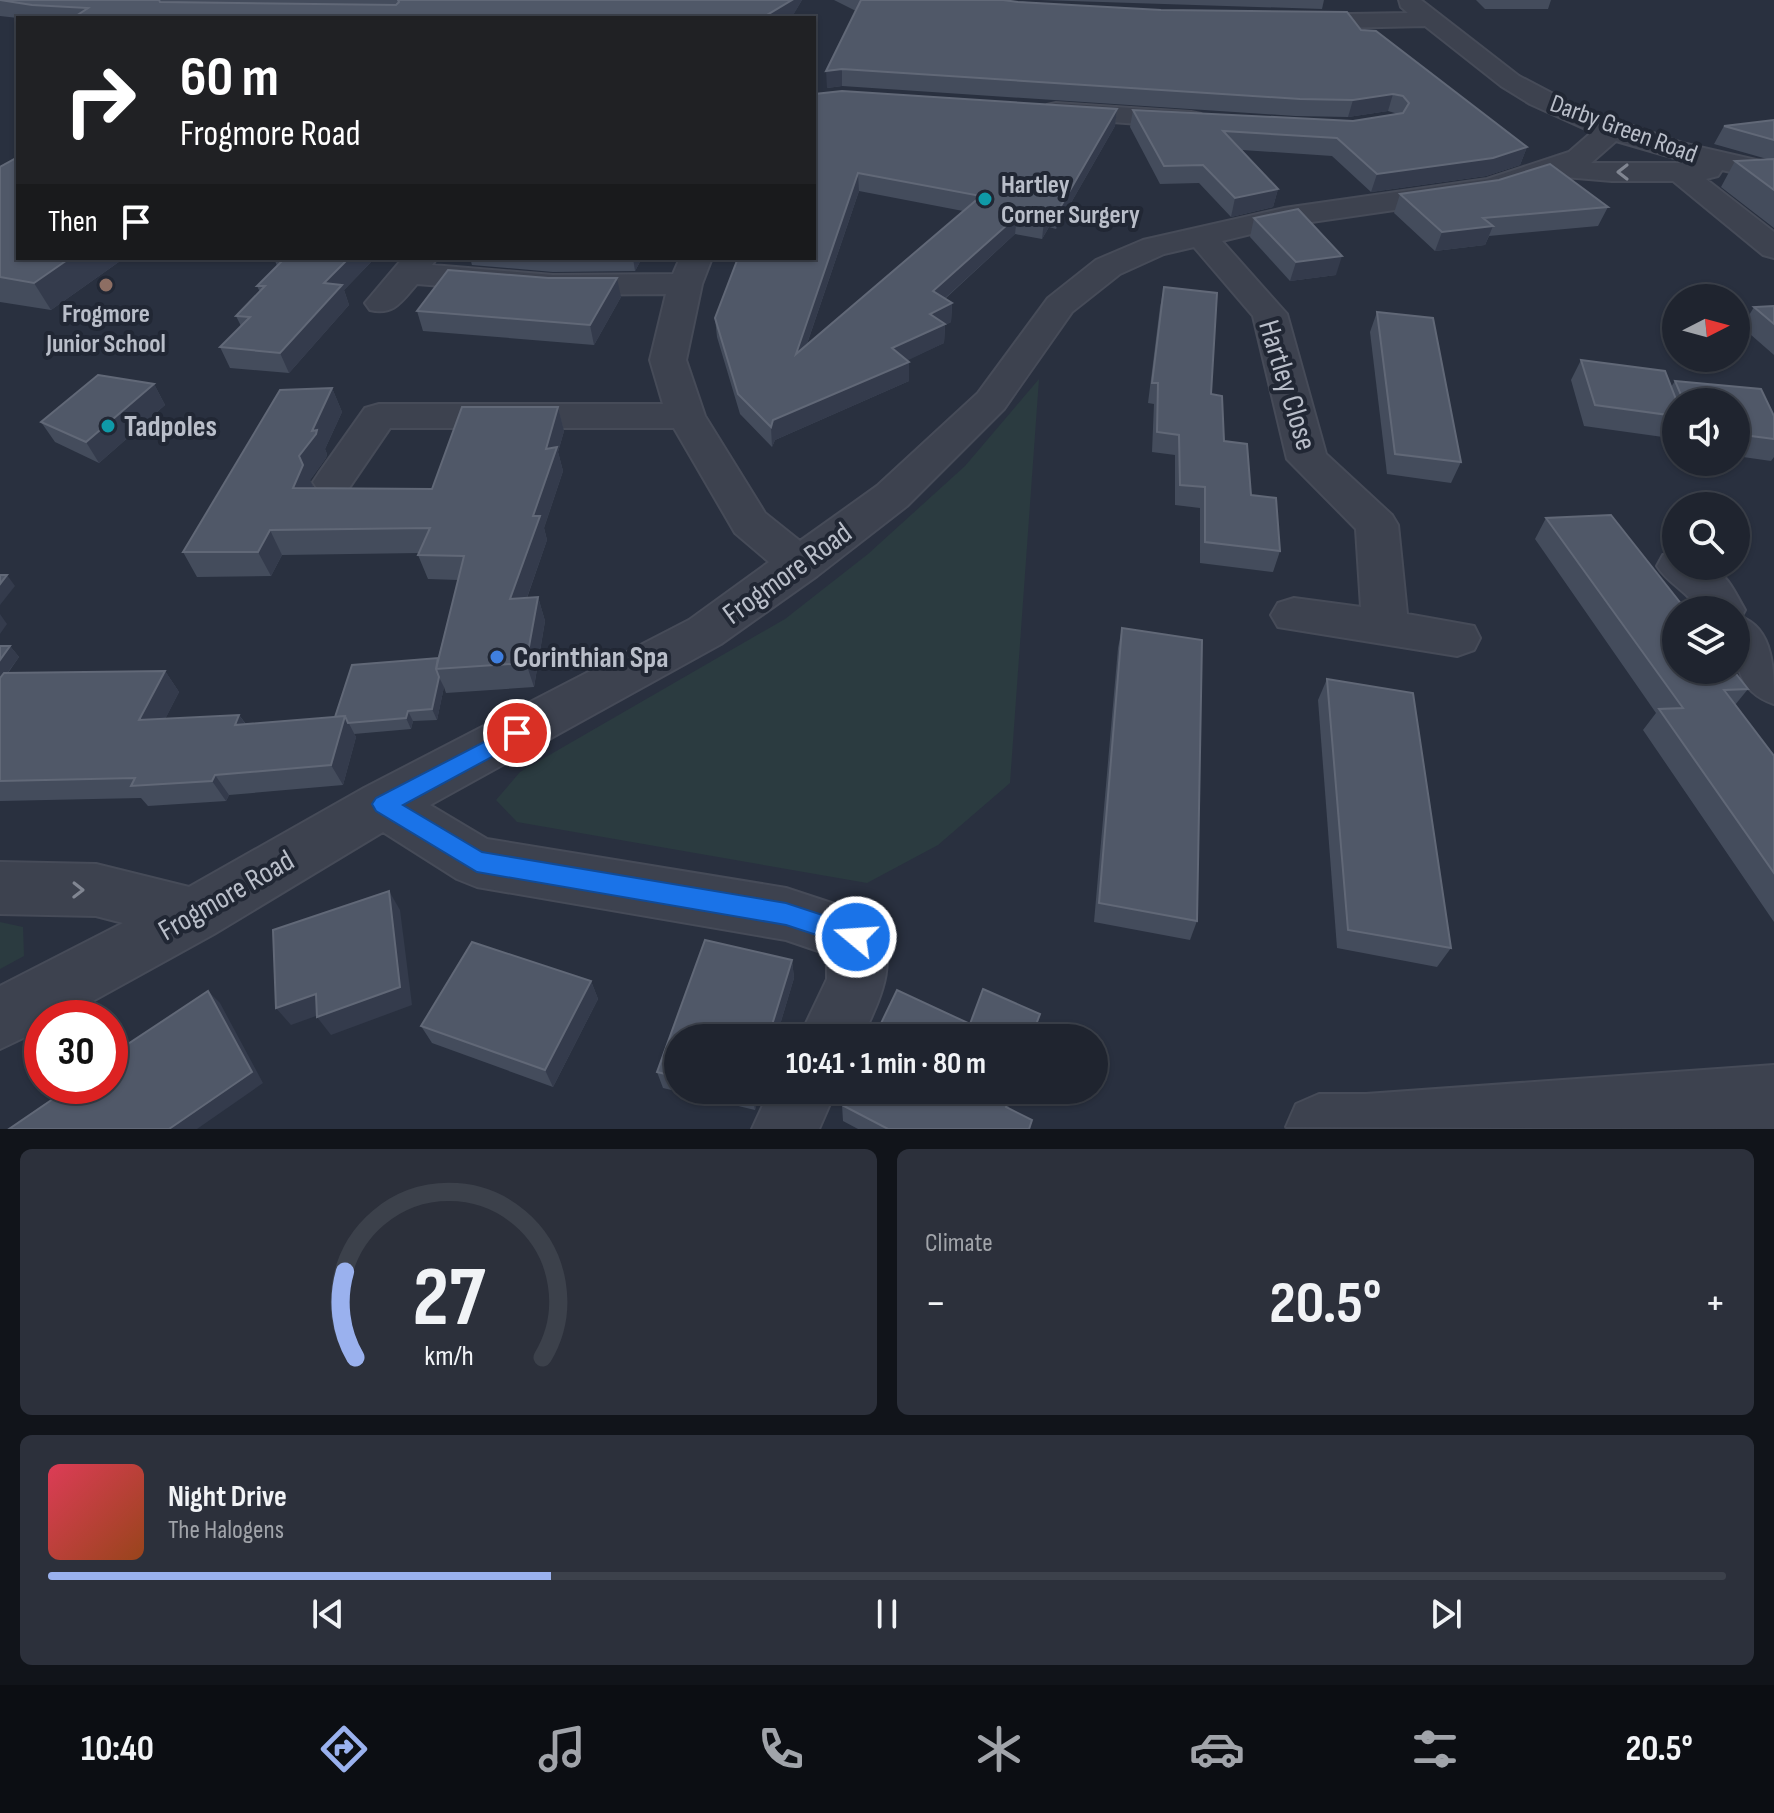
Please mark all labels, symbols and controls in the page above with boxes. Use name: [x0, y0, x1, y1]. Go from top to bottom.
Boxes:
text: 60 m: [180, 45, 279, 112]
icon: right: [48, 48, 152, 152]
street label: Darby Green Road: [1546, 88, 1701, 170]
text: Frogmore Road: [180, 113, 361, 156]
one-way arrow: [1616, 163, 1629, 181]
place label: Hartley Corner Surgery: [1001, 170, 1140, 231]
marker: Hartley Corner Surgery: [976, 190, 994, 208]
icon: arrive: [114, 200, 158, 244]
text: Then: [48, 204, 98, 240]
marker: Frogmore Junior School: [97, 276, 115, 294]
north arrow: [1662, 284, 1750, 372]
map controls: [1662, 284, 1750, 684]
place label: Frogmore Junior School: [45, 299, 166, 360]
street label: Hartley Close: [1250, 316, 1324, 455]
button: sound: [1662, 388, 1750, 476]
place label: Tadpoles: [124, 409, 217, 445]
marker: Tadpoles: [99, 417, 117, 435]
button: search: [1662, 492, 1750, 580]
street label: Frogmore Road: [716, 515, 859, 633]
button: layers: [1662, 596, 1750, 684]
place label: Corinthian Spa: [513, 640, 669, 676]
marker: Corinthian Spa: [488, 648, 506, 666]
pin: [483, 699, 551, 767]
icon: arrive: [495, 711, 539, 755]
street label: Frogmore Road: [152, 843, 301, 949]
one-way arrow: [72, 881, 85, 898]
position arrow: [814, 895, 898, 979]
speed limit sign: 30: [24, 1000, 128, 1104]
text: 10:41 · 1 min · 80 m: [786, 1046, 986, 1082]
text: Climate: [925, 1228, 993, 1259]
text: 27: [412, 1249, 486, 1349]
text: 20.5°: [1269, 1268, 1382, 1340]
text: −: [925, 1277, 947, 1330]
text: +: [1704, 1277, 1726, 1330]
text: km/h: [424, 1339, 473, 1374]
text: Night Drive: [168, 1479, 287, 1515]
text: The Halogens: [168, 1515, 284, 1546]
icon: previous: [306, 1592, 350, 1636]
icon: pause: [865, 1592, 909, 1636]
icon: next: [1424, 1592, 1468, 1636]
icon: directions: [316, 1721, 372, 1777]
icon: music: [534, 1721, 590, 1777]
icon: phone: [753, 1721, 809, 1777]
icon: climate: [971, 1721, 1027, 1777]
icon: car: [1189, 1721, 1245, 1777]
icon: filters: [1407, 1721, 1463, 1777]
text: 10:40: [81, 1728, 154, 1771]
text: 20.5°: [1625, 1728, 1693, 1771]

